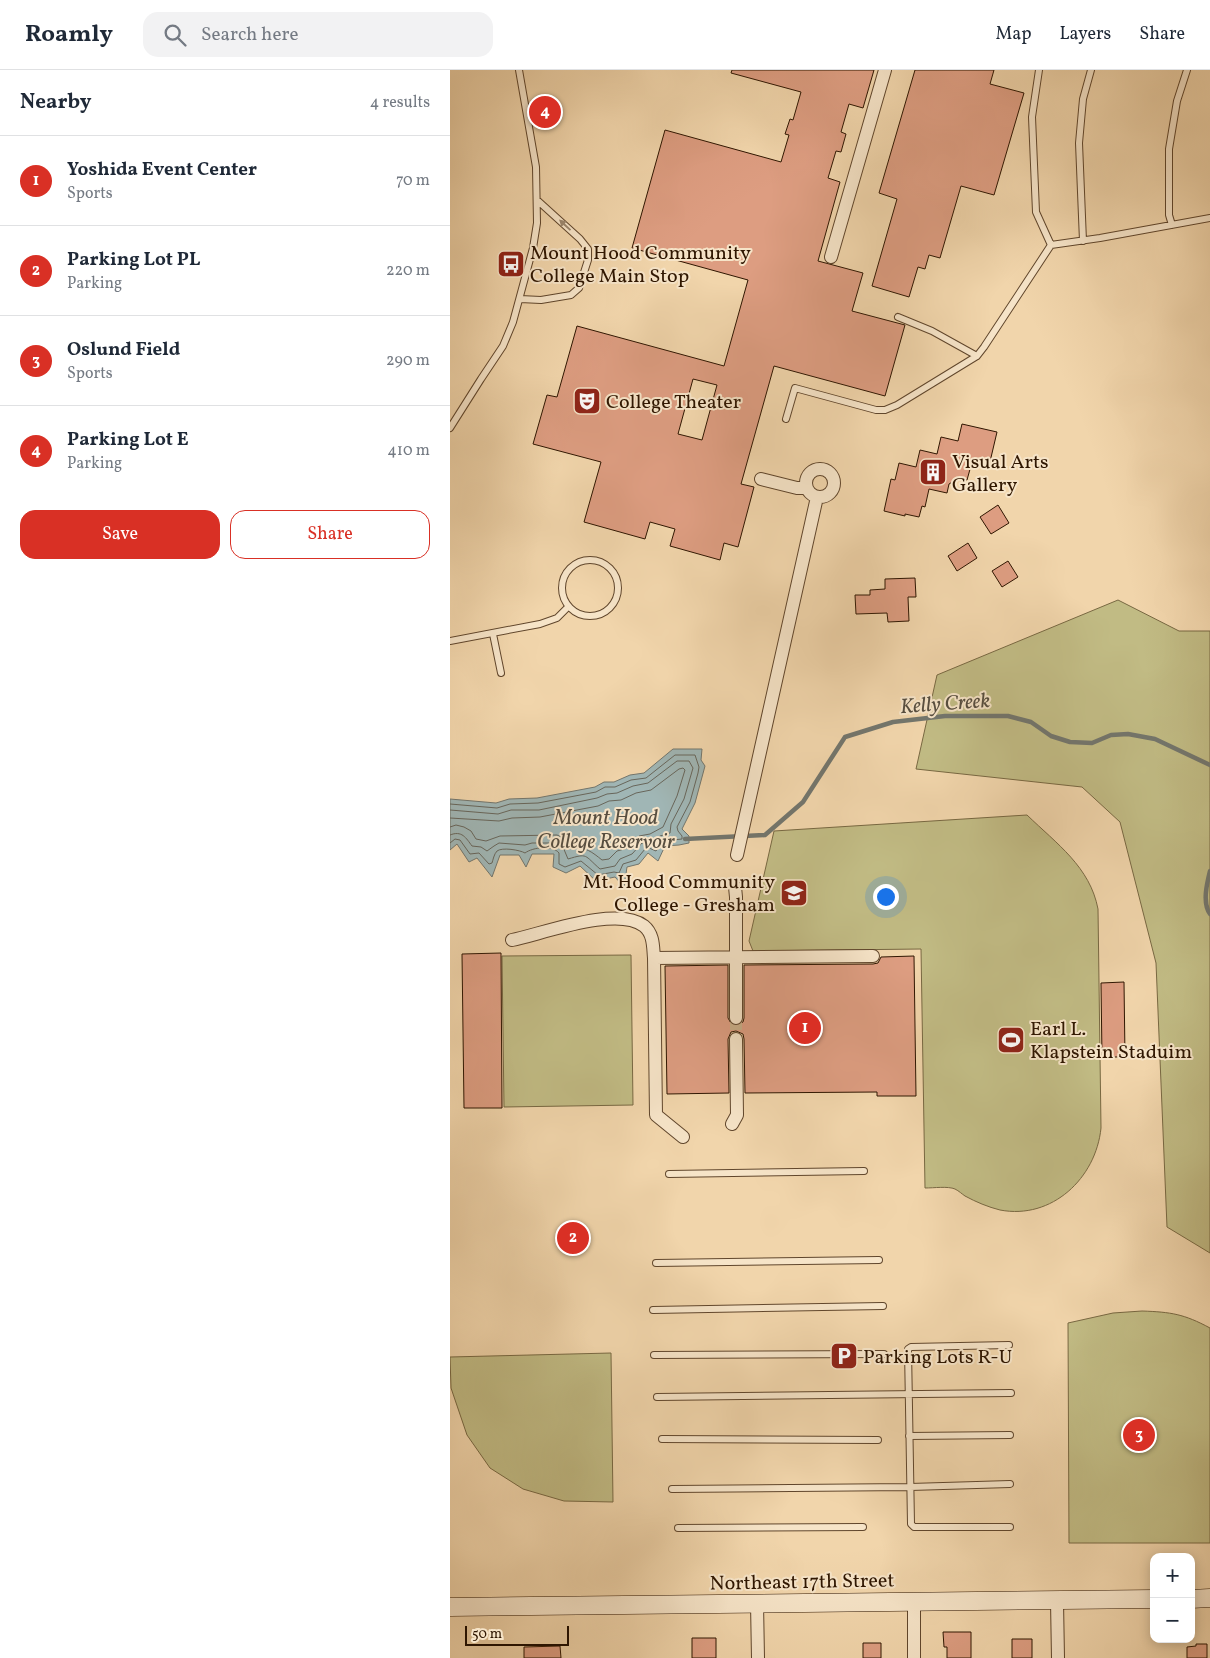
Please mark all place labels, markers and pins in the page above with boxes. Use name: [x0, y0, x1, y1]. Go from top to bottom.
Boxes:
pin: 4: [529, 93, 561, 131]
place label: Mount Hood Community College Main Stop: [530, 240, 751, 291]
bus stop icon: Mount Hood Community College Main Stop: [496, 249, 526, 279]
theatre icon: College Theater: [572, 386, 602, 416]
place label: College Theater: [606, 389, 741, 417]
place label: Visual Arts Gallery: [952, 449, 1049, 500]
building icon: Visual Arts Gallery: [918, 457, 948, 487]
place label: Mt. Hood Community College - Gresham: [583, 869, 775, 920]
school or university icon: Mt. Hood Community College - Gresham: [779, 878, 809, 908]
pin: 1: [789, 1009, 821, 1047]
place label: Earl L. Klapstein Staduim: [1030, 1016, 1192, 1067]
sports icon: Earl L. Klapstein Staduim: [996, 1025, 1026, 1055]
pin: 2: [557, 1219, 589, 1257]
parking icon: Parking Lots R-U: [829, 1341, 859, 1371]
place label: Parking Lots R-U: [863, 1344, 1012, 1372]
pin: 3: [1123, 1416, 1155, 1454]

